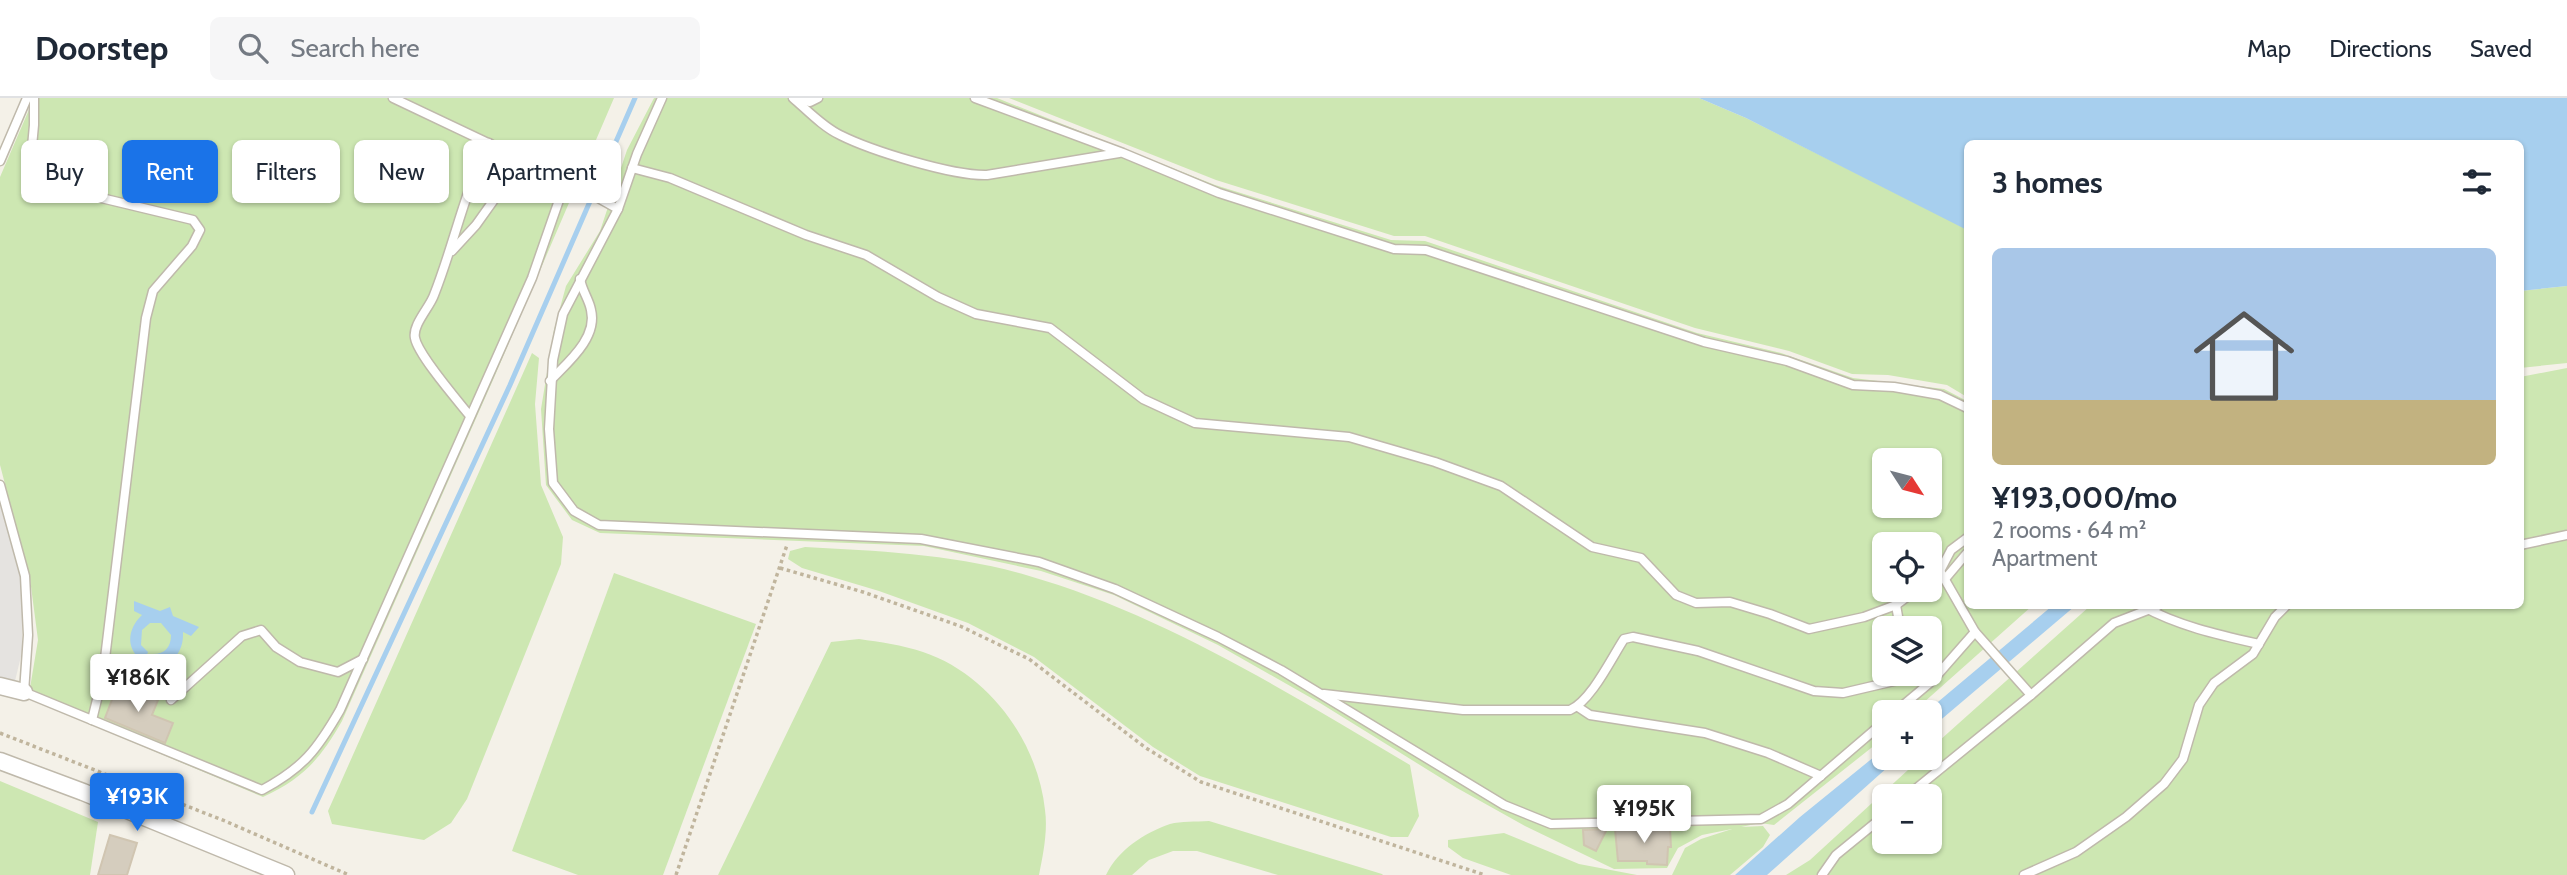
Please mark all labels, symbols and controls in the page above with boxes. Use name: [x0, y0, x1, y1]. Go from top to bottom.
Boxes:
search box: [210, 17, 700, 80]
text: Doorstep: [35, 28, 168, 68]
icon: search: [234, 29, 272, 67]
text: Search here: [290, 32, 419, 64]
text: Map: [2247, 34, 2291, 63]
text: Directions: [2329, 34, 2432, 63]
text: Saved: [2470, 34, 2532, 63]
chip: Buy: [21, 140, 108, 203]
chip: Rent: [122, 140, 218, 203]
chip: Filters: [232, 140, 340, 203]
chip: New: [354, 140, 449, 203]
chip: Apartment: [463, 140, 621, 203]
icon: filters: [2458, 163, 2496, 201]
text: 3 homes: [1992, 164, 2103, 201]
icon: home: [2181, 293, 2307, 419]
north arrow: [1872, 448, 1942, 518]
map controls: [1872, 448, 1942, 854]
text: ¥193,000/mo: [1992, 479, 2177, 516]
text: 2 rooms · 64 m²: [1992, 516, 2146, 544]
button: locate: [1872, 532, 1942, 602]
text: Apartment: [1992, 544, 2097, 572]
button: layers: [1872, 616, 1942, 686]
pin: ¥186K: [89, 654, 187, 714]
text: ¥186K: [106, 663, 170, 691]
button: +: [1872, 700, 1942, 770]
pin: ¥193K: [88, 774, 186, 833]
text: ¥193K: [106, 782, 168, 810]
button: −: [1872, 784, 1942, 854]
pin: ¥195K: [1595, 786, 1693, 845]
text: ¥195K: [1613, 794, 1675, 822]

